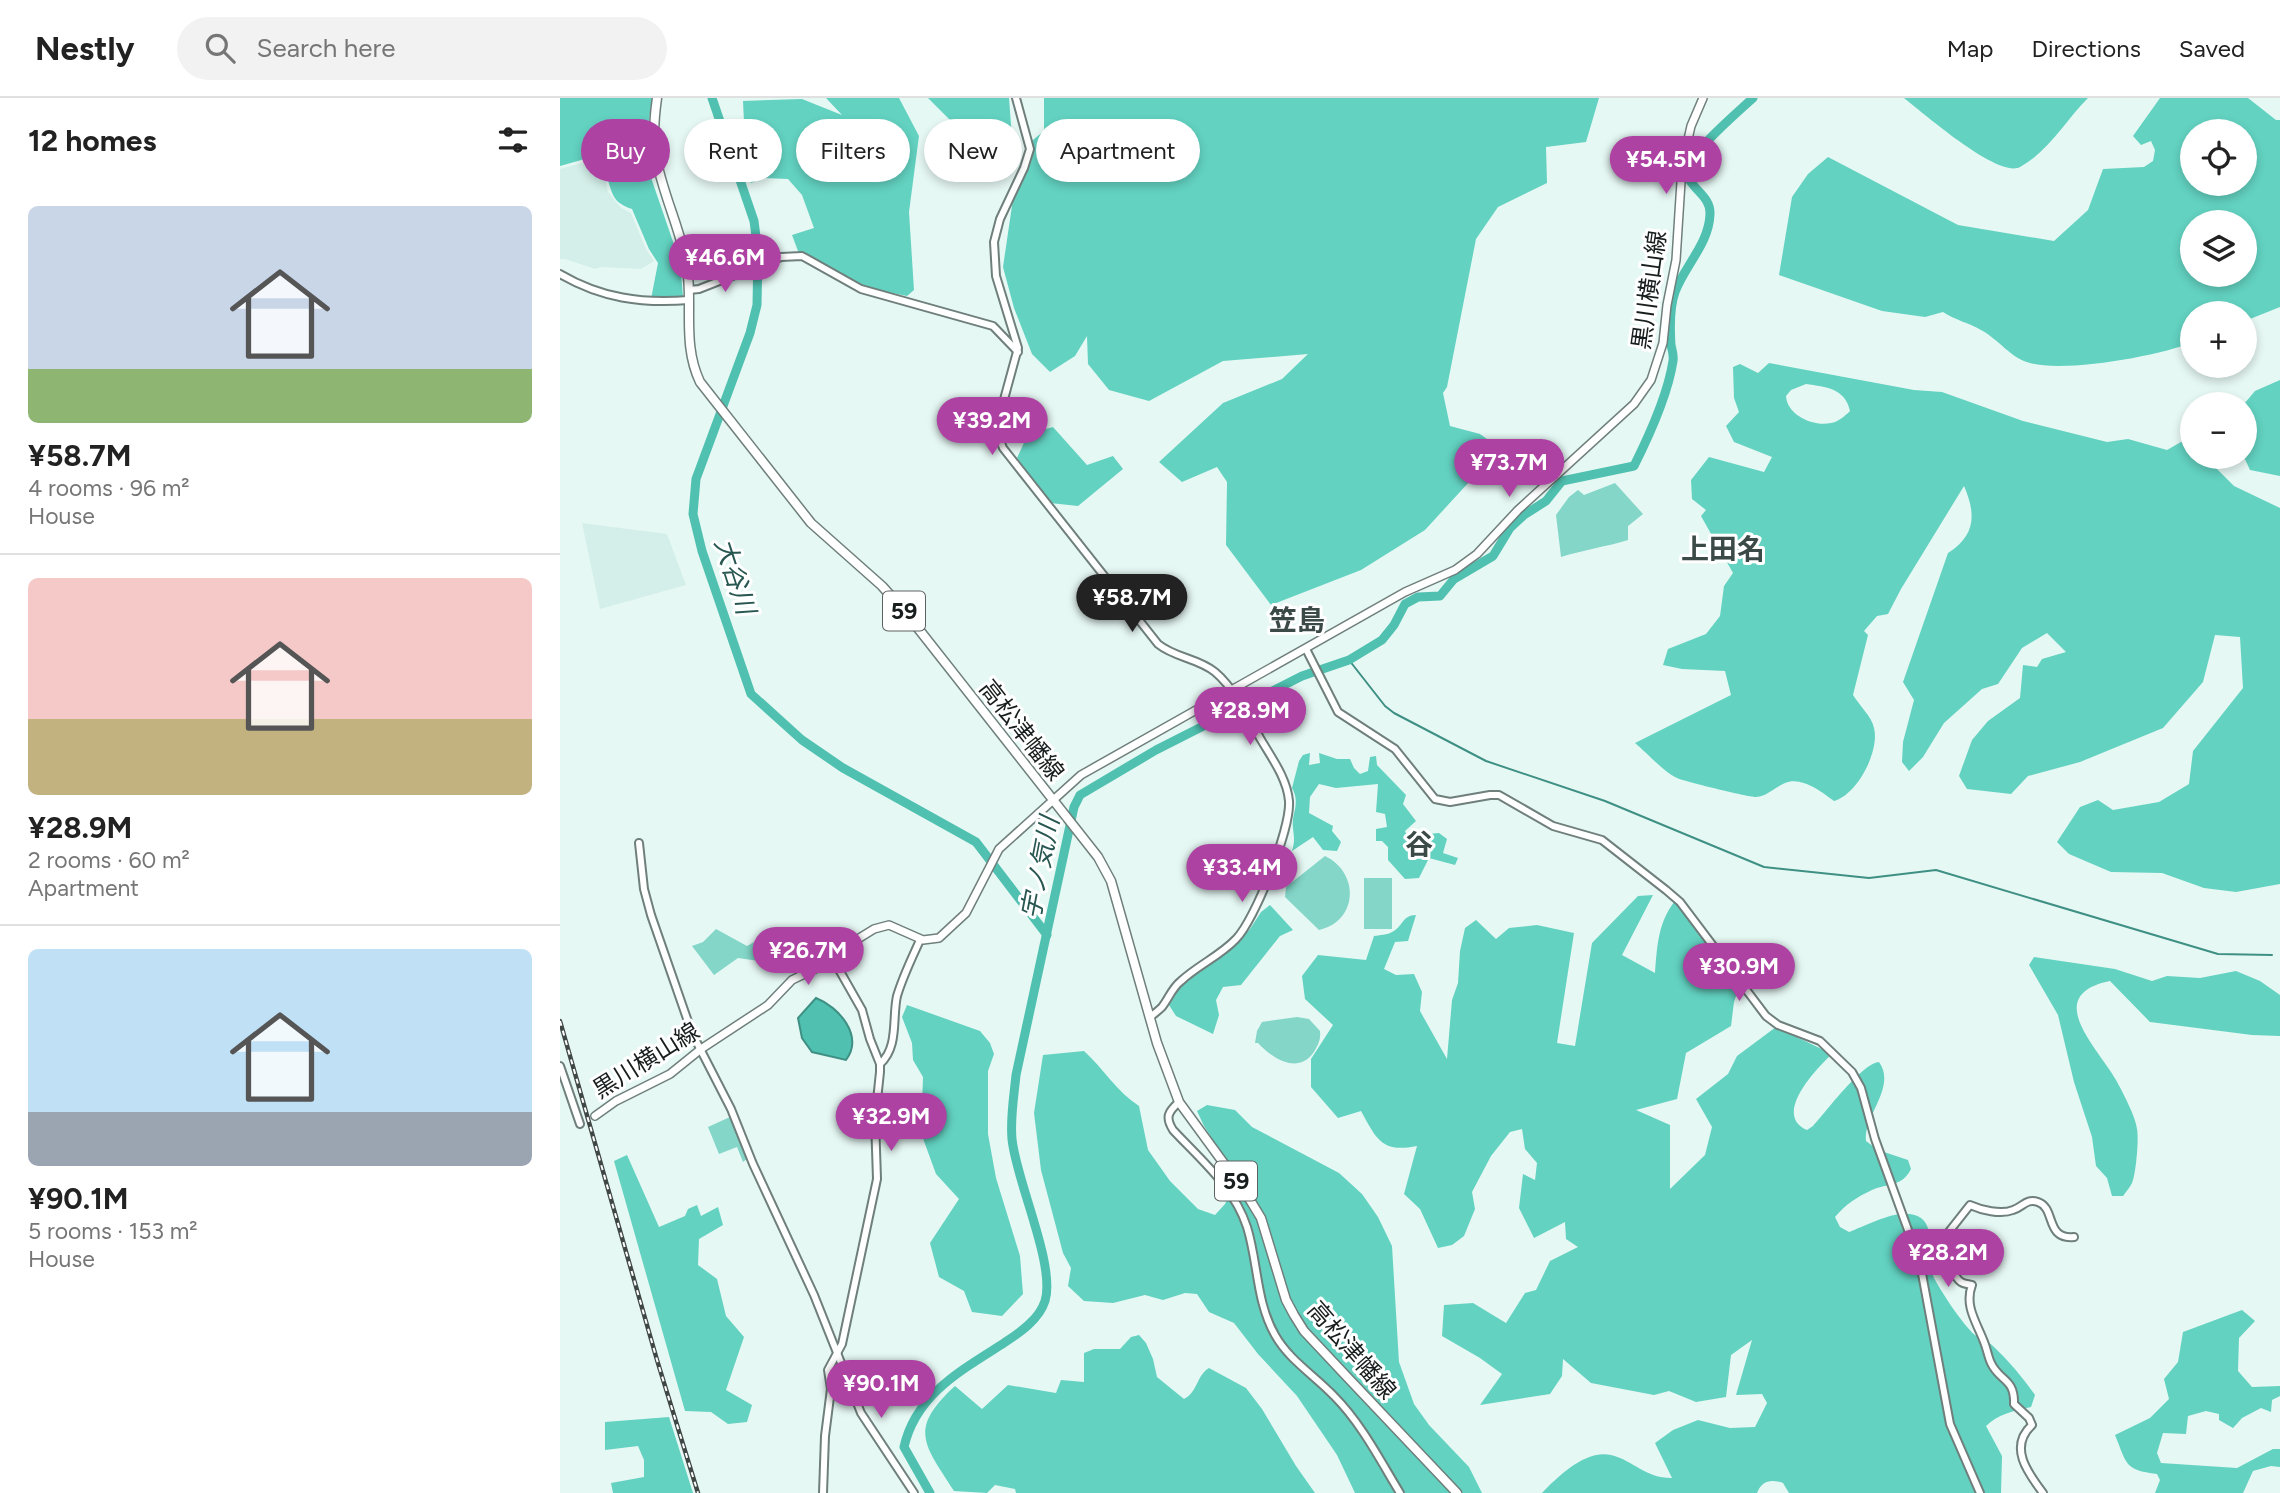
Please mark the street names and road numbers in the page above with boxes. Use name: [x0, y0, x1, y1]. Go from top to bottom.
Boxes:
street label: 黒川横山線: [1626, 229, 1672, 351]
road number: 59: [883, 592, 925, 631]
street label: 高松津幡線: [974, 674, 1070, 786]
street label: 黒川横山線: [587, 1016, 705, 1104]
road number: 59: [1215, 1162, 1257, 1200]
street label: 高松津幡線: [1302, 1295, 1402, 1405]

